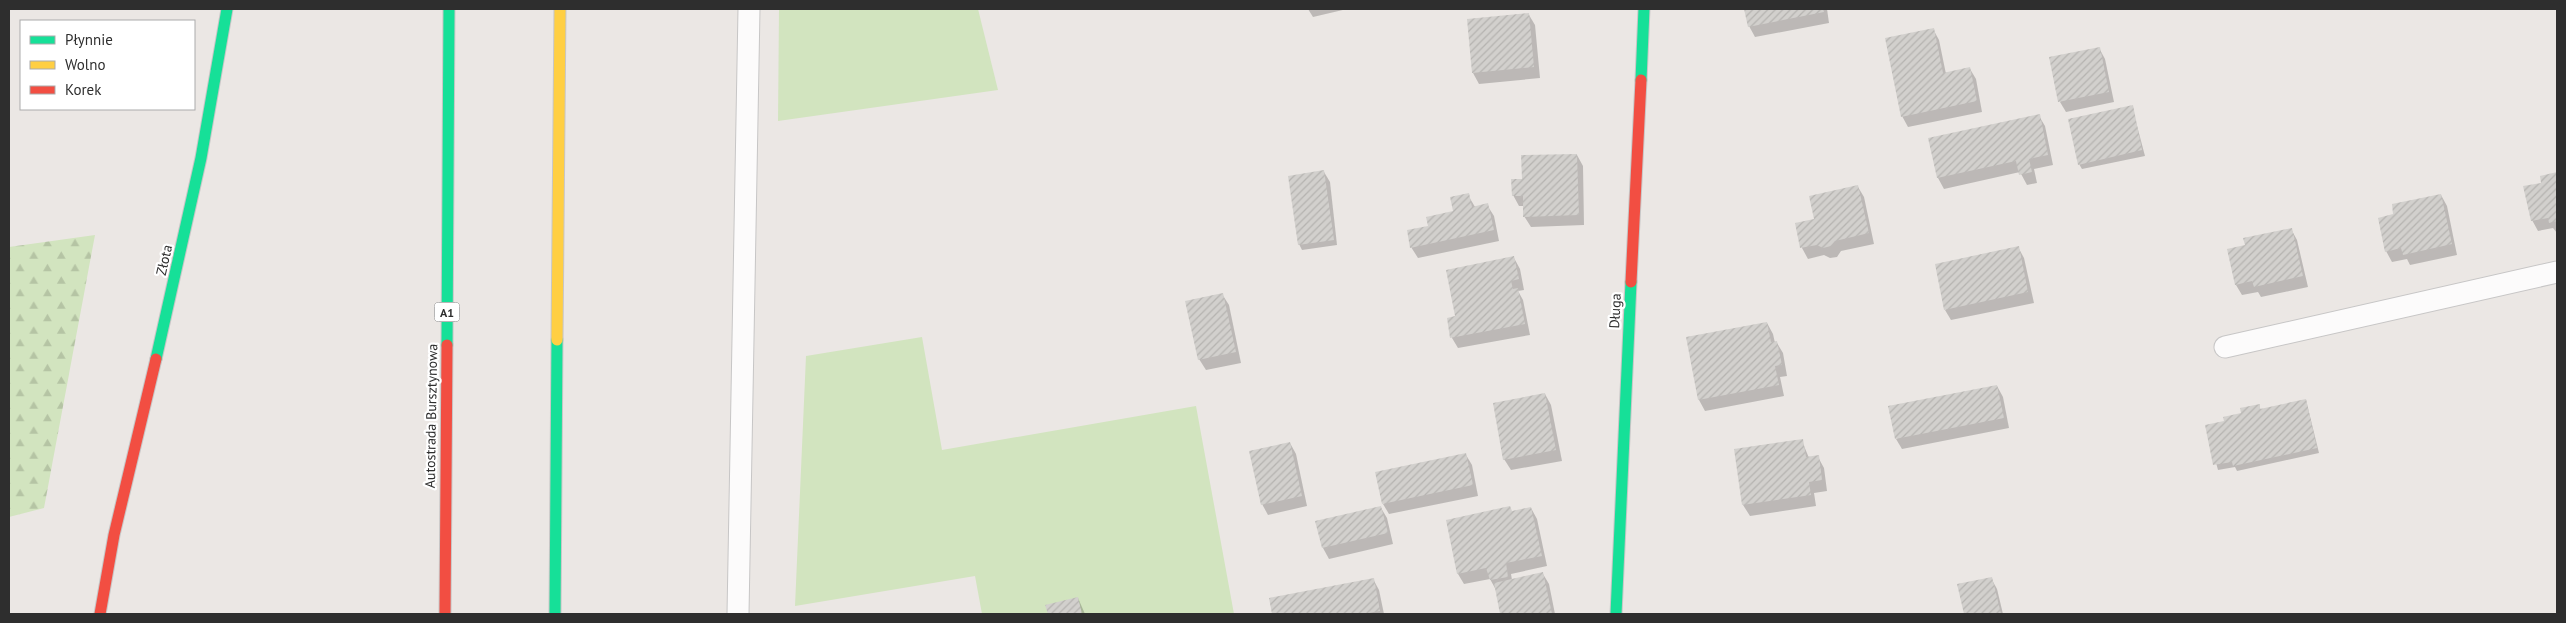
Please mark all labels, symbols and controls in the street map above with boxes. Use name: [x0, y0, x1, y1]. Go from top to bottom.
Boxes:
legend: [20, 20, 195, 110]
text: Płynnie: [65, 30, 113, 49]
text: Wolno: [65, 55, 105, 74]
text: Korek: [65, 80, 102, 99]
street label: Złota: [152, 243, 176, 277]
street label: Długa: [1605, 293, 1625, 329]
road number: A1: [434, 302, 460, 322]
street label: Autostrada Bursztynowa: [421, 344, 441, 488]

